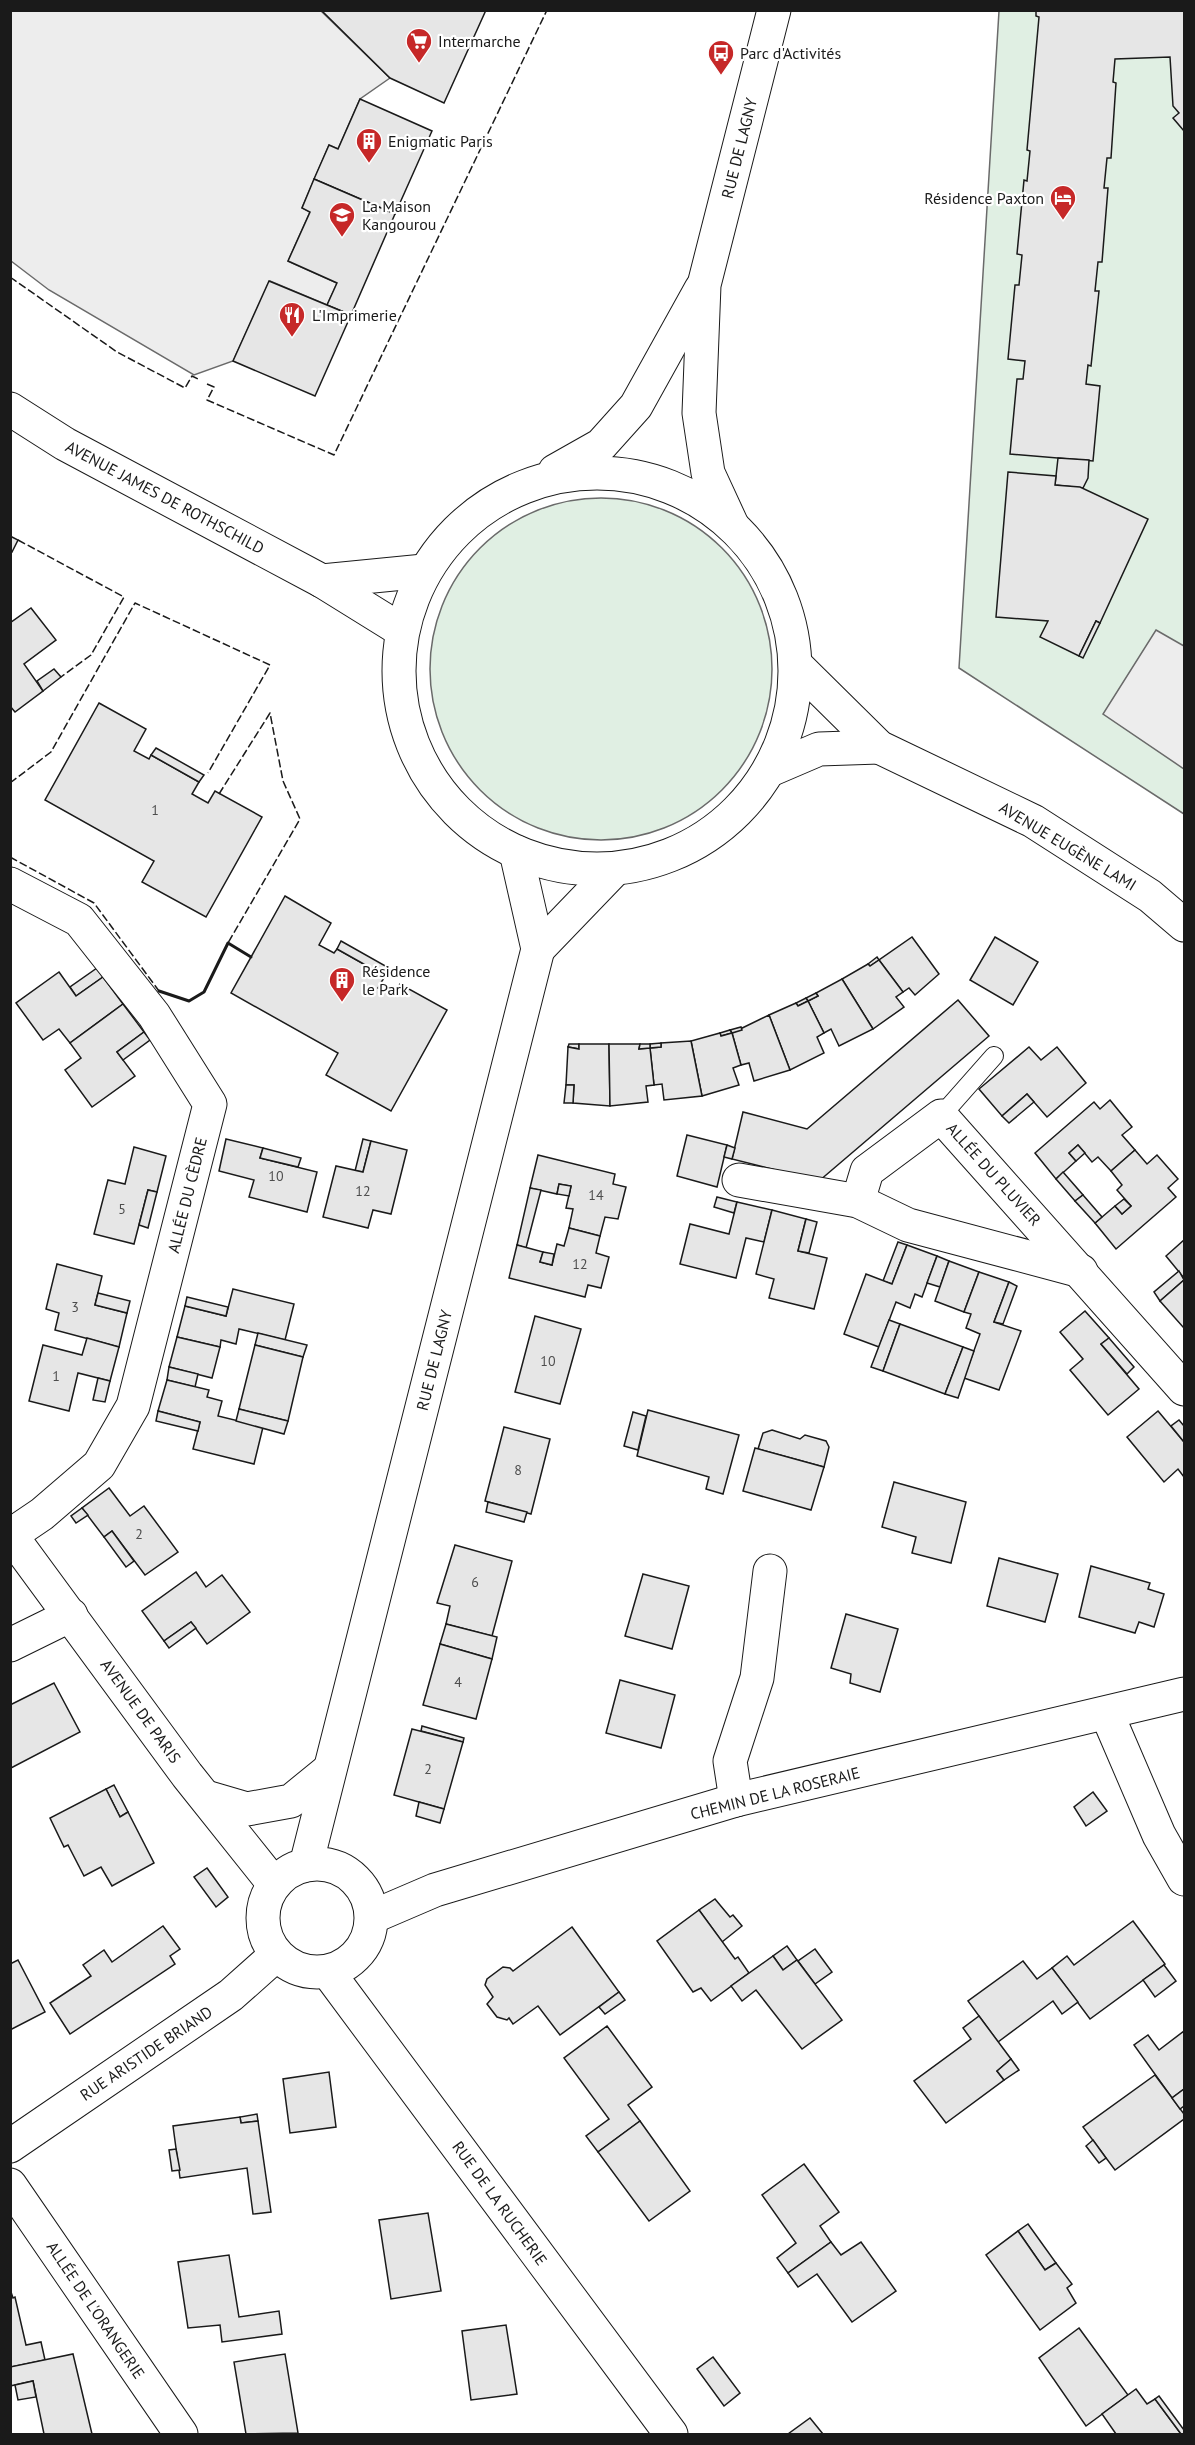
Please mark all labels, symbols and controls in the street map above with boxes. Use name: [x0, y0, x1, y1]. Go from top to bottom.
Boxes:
supermarket icon: Intermarche: [404, 26, 434, 64]
place label: Intermarche: [438, 31, 521, 51]
bus stop icon: Parc d'Activités: [706, 38, 736, 76]
place label: Parc d'Activités: [740, 43, 841, 63]
street label: RUE DE LAGNY: [717, 96, 761, 200]
building icon: Enigmatic Paris: [354, 126, 384, 164]
place label: Enigmatic Paris: [388, 131, 493, 151]
hotel icon: Résidence Paxton: [1048, 183, 1078, 221]
place label: Résidence Paxton: [924, 188, 1044, 208]
place label: La Maison Kangourou: [362, 196, 436, 234]
school or university icon: La Maison Kangourou: [327, 200, 357, 238]
restaurant icon: L'Imprimerie: [277, 300, 307, 338]
place label: L'Imprimerie: [312, 305, 397, 325]
street label: AVENUE JAMES DE ROTHSCHILD: [62, 436, 268, 558]
street label: AVENUE EUGÈNE LAMI: [996, 797, 1140, 895]
house number: 1: [151, 801, 159, 819]
place label: Résidence le Park: [362, 961, 430, 999]
building icon: Résidence le Park: [327, 965, 357, 1003]
street label: ALLÉE DU PLUVIER: [942, 1118, 1046, 1230]
street label: ALLÉE DU CÈDRE: [163, 1135, 211, 1255]
house number: 10: [268, 1167, 284, 1185]
house number: 12: [355, 1182, 371, 1200]
house number: 14: [588, 1186, 604, 1204]
house number: 5: [118, 1200, 126, 1218]
house number: 12: [572, 1255, 588, 1273]
house number: 3: [71, 1298, 79, 1316]
street label: RUE DE LAGNY: [412, 1308, 456, 1412]
house number: 10: [540, 1352, 556, 1370]
house number: 1: [52, 1367, 60, 1385]
house number: 8: [514, 1461, 522, 1479]
house number: 2: [135, 1525, 143, 1543]
house number: 6: [471, 1573, 479, 1591]
street label: AVENUE DE PARIS: [97, 1655, 185, 1767]
house number: 4: [454, 1673, 462, 1691]
house number: 2: [424, 1760, 432, 1778]
street label: CHEMIN DE LA ROSERAIE: [688, 1762, 862, 1824]
street label: RUE ARISTIDE BRIAND: [76, 2001, 216, 2105]
street label: RUE DE LA RUCHERIE: [448, 2137, 552, 2269]
street label: ALLÉE DE L'ORANGERIE: [43, 2238, 149, 2382]

